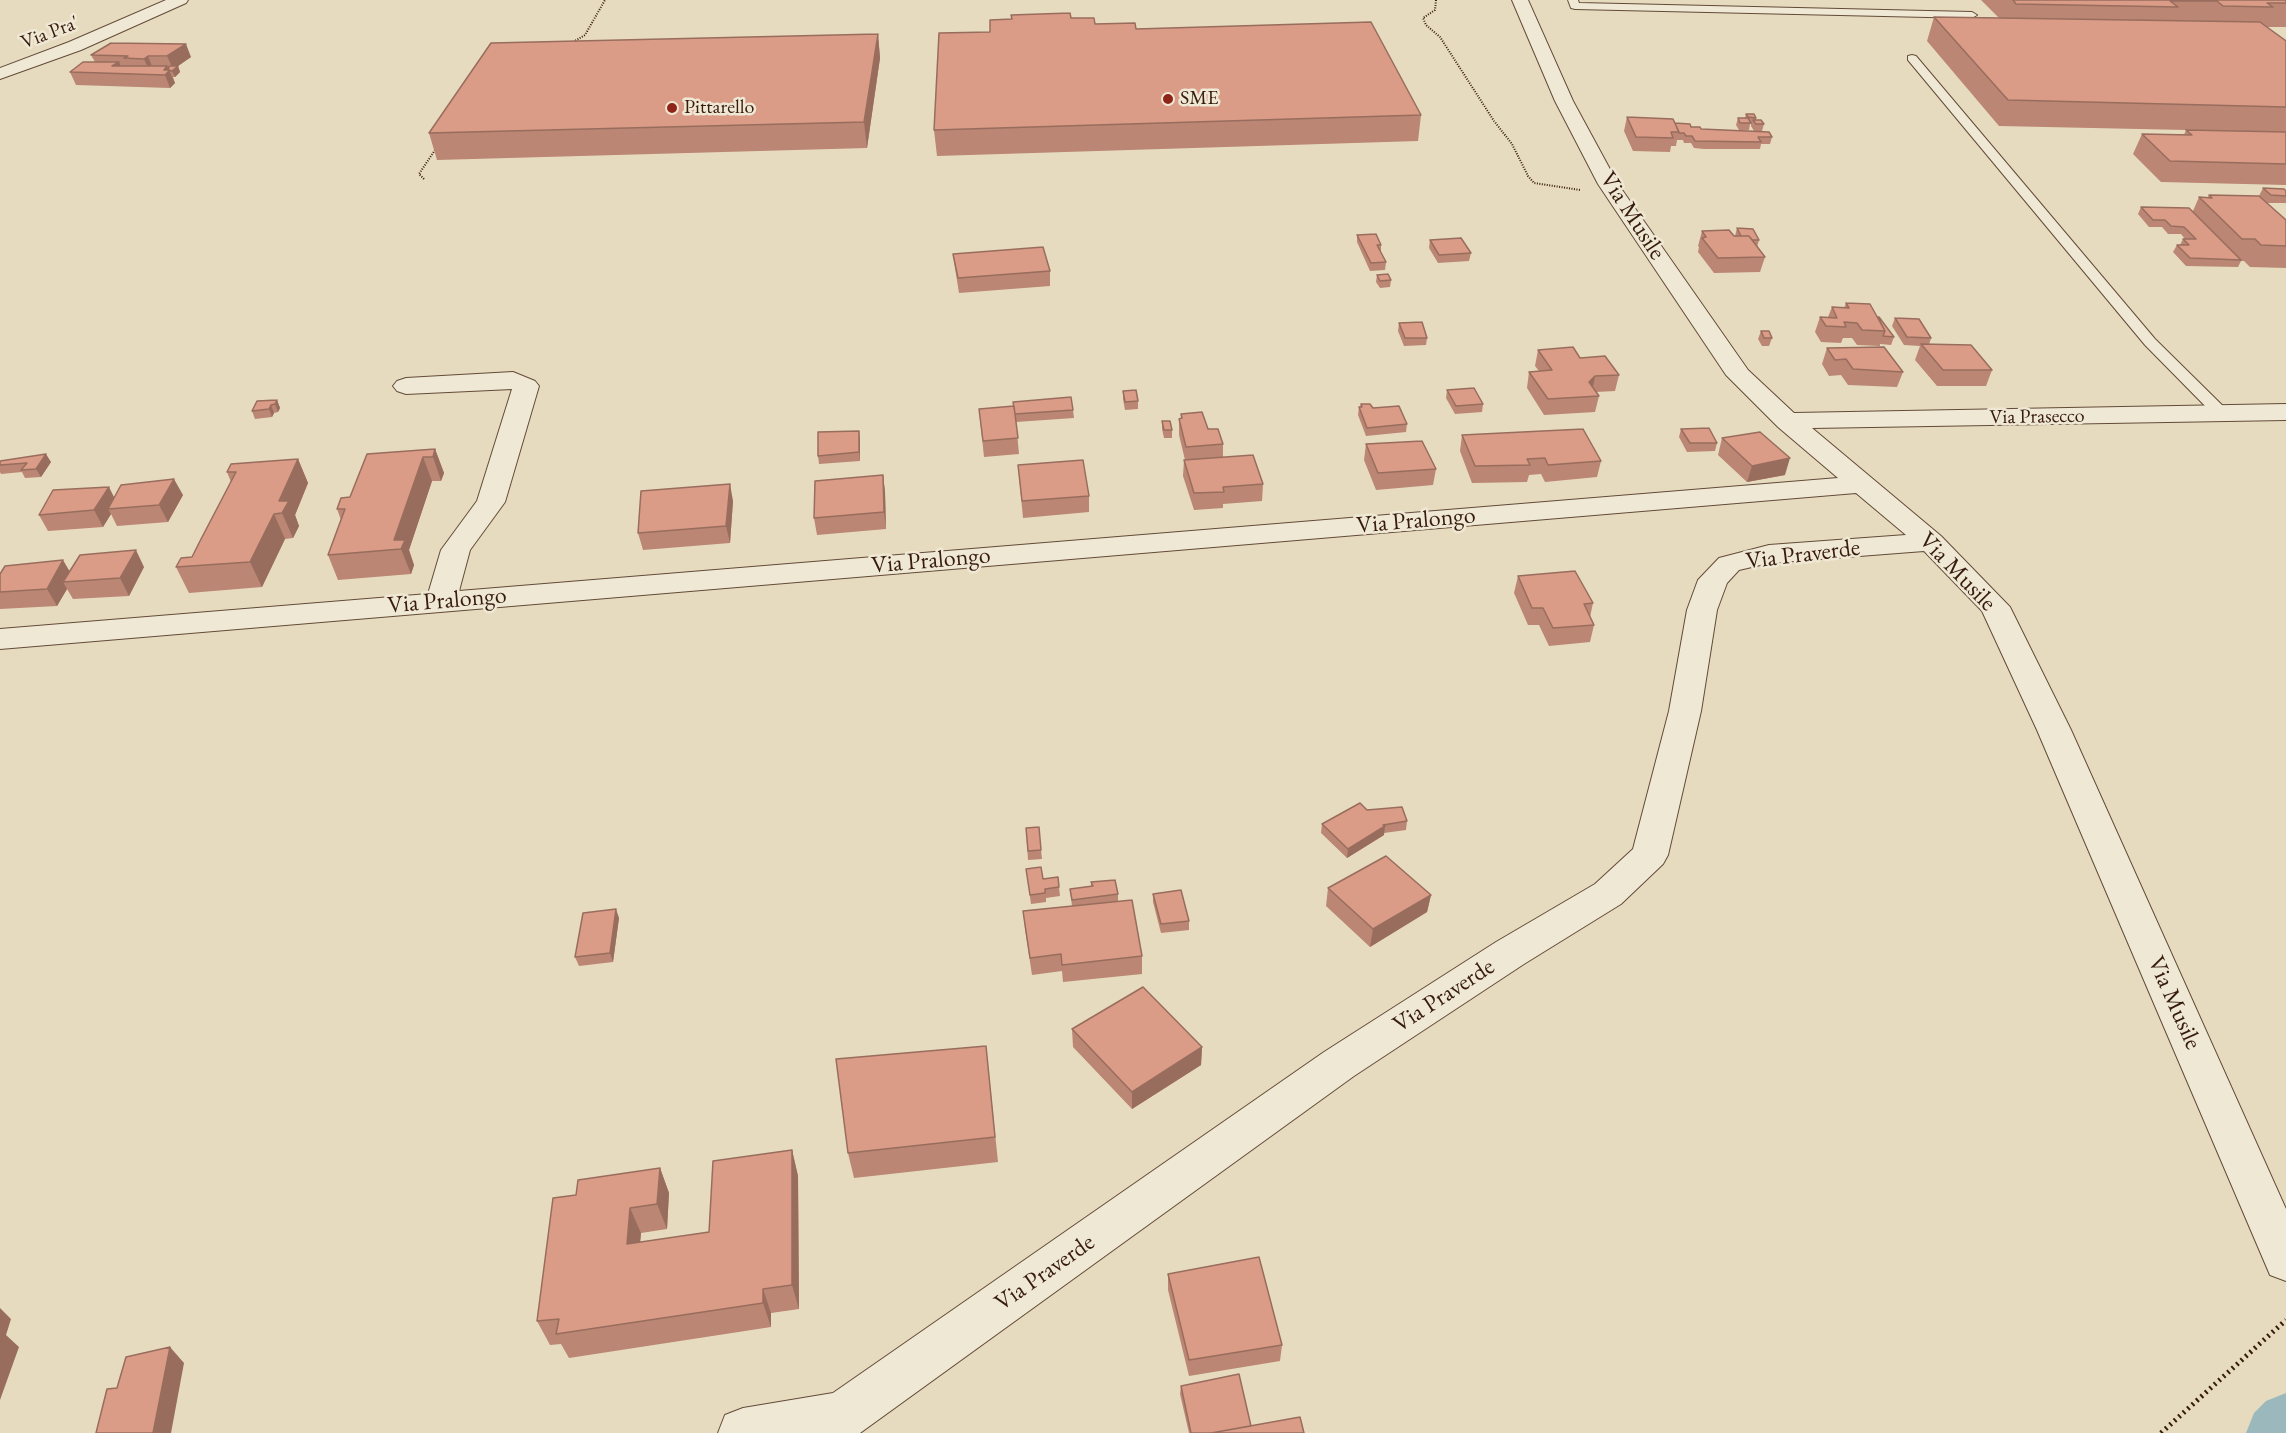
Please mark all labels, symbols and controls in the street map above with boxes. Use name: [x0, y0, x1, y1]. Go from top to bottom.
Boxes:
street label: Via Pra': [18, 11, 82, 55]
place label: SME: [1180, 87, 1219, 111]
marker: SME: [1161, 92, 1175, 106]
place label: Pittarello: [684, 96, 754, 120]
marker: Pittarello: [665, 101, 679, 115]
street label: Via Musile: [1593, 167, 1671, 265]
street label: Via Prasecco: [1989, 404, 2085, 430]
street label: Via Pralongo: [1355, 501, 1477, 541]
street label: Via Musile: [1912, 526, 2002, 618]
street label: Via Praverde: [1744, 534, 1862, 576]
street label: Via Pralongo: [870, 541, 992, 581]
street label: Via Pralongo: [386, 581, 508, 621]
street label: Via Musile: [2141, 952, 2207, 1054]
street label: Via Praverde: [1388, 953, 1500, 1039]
street label: Via Praverde: [990, 1228, 1100, 1318]

